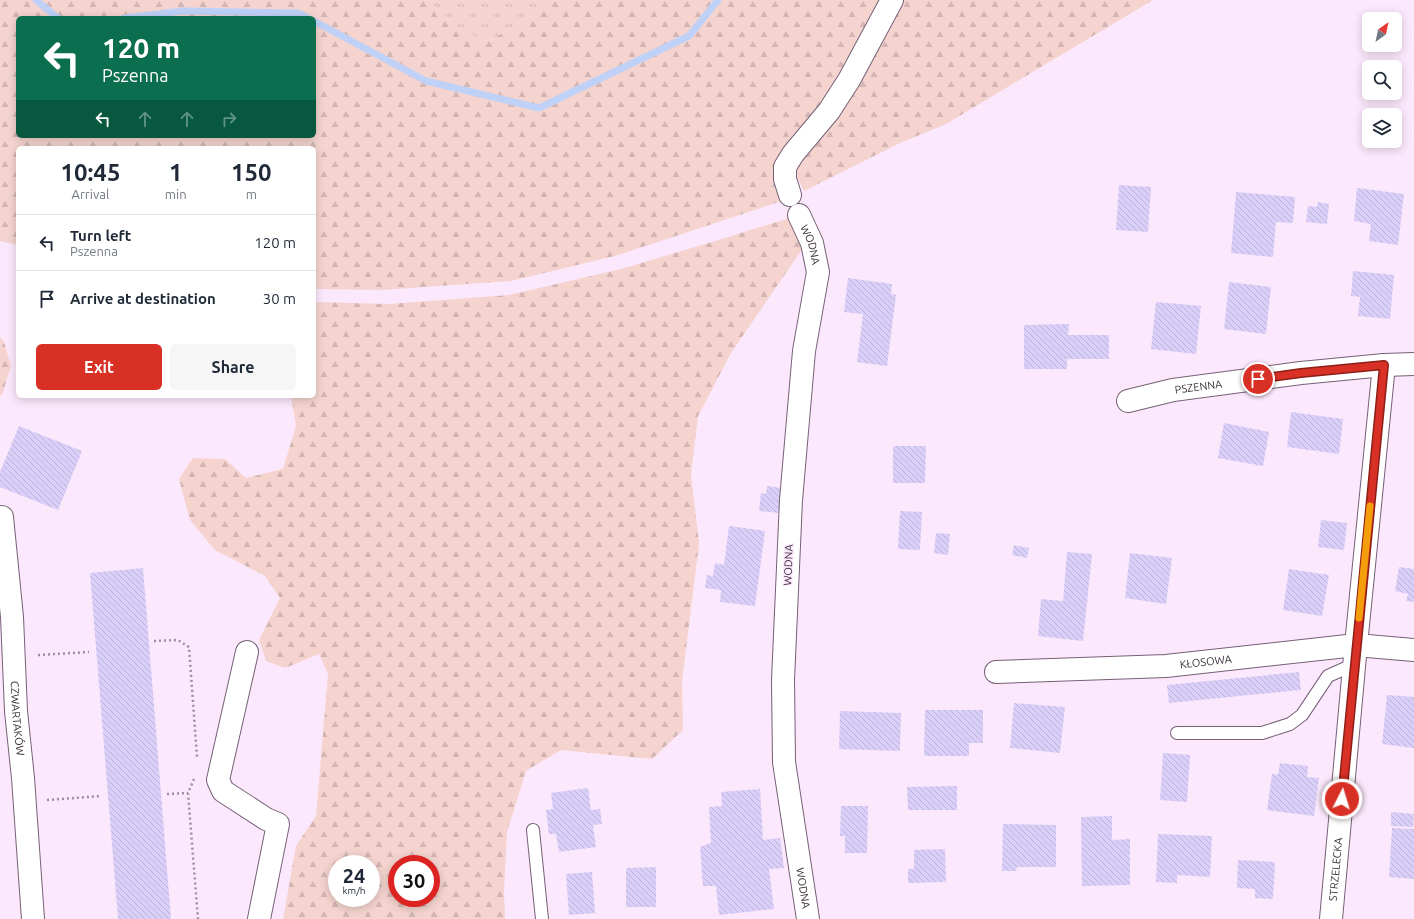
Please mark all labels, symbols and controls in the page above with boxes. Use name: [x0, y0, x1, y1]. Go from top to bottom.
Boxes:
north arrow: [1362, 12, 1402, 52]
map controls: [1362, 12, 1402, 148]
icon: left: [36, 32, 88, 84]
text: 120 m: [102, 32, 180, 63]
button: search: [1362, 60, 1402, 100]
text: Pszenna: [102, 65, 168, 85]
icon: left: [92, 108, 114, 130]
icon: ahead: [134, 108, 156, 130]
icon: ahead: [176, 108, 198, 130]
icon: right: [218, 108, 240, 130]
button: layers: [1362, 108, 1402, 148]
text: 10:45: [60, 159, 120, 186]
text: 1: [169, 159, 182, 186]
text: 150: [231, 159, 272, 186]
text: Arrival: [71, 187, 109, 201]
text: min: [165, 187, 187, 201]
text: m: [246, 187, 257, 201]
street label: WODNA: [798, 223, 822, 266]
text: Turn left: [70, 227, 131, 244]
icon: left: [36, 232, 58, 254]
text: 120 m: [254, 234, 296, 251]
text: Pszenna: [70, 244, 118, 258]
icon: arrive: [36, 288, 58, 310]
text: Arrive at destination: [70, 290, 216, 307]
text: 30 m: [263, 290, 296, 307]
button: Exit: [36, 344, 162, 390]
button: Share: [170, 344, 296, 390]
pin: [1241, 362, 1275, 396]
icon: arrive: [1247, 368, 1269, 390]
street label: PSZENNA: [1174, 377, 1224, 396]
street label: WODNA: [781, 543, 795, 586]
street label: KŁOSOWA: [1179, 653, 1233, 670]
street label: CZWARTAKÓW: [9, 681, 27, 756]
position arrow: [1321, 778, 1363, 820]
street label: STRZELECKA: [1327, 836, 1344, 902]
speed limit sign: 30: [388, 855, 440, 907]
text: 24: [343, 864, 365, 887]
street label: WODNA: [794, 867, 812, 910]
text: km/h: [342, 885, 366, 896]

